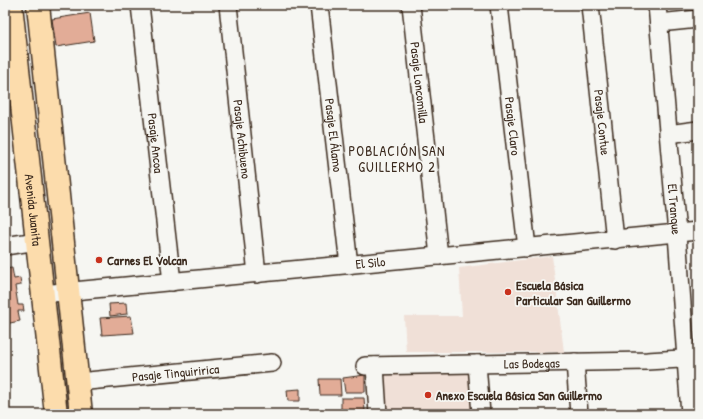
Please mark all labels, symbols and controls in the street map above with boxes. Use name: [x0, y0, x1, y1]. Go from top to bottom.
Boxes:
street label: Pasaje Loncomilla: [406, 41, 433, 124]
street label: Pasaje Contue: [590, 89, 615, 156]
street label: Pasaje Claro: [501, 96, 525, 156]
street label: Pasaje El Álamo: [321, 97, 347, 173]
street label: Pasaje Achibueno: [229, 99, 256, 180]
street label: Pasaje Ancoa: [144, 112, 168, 174]
district label: POBLACIÓN SAN GUILLERMO 2: [349, 141, 445, 176]
street label: Avenida Juanita: [21, 173, 46, 247]
street label: El Tranque: [664, 183, 686, 235]
place label: Carnes El Volcan: [107, 251, 188, 269]
street label: El Silo: [355, 252, 386, 273]
marker: Carnes El Volcan: [94, 255, 104, 265]
place label: Escuela Básica Particular San Guillermo: [516, 276, 631, 309]
marker: Escuela Básica Particular San Guillermo: [503, 287, 513, 297]
street label: Las Bodegas: [504, 354, 560, 373]
street label: Pasaje Tinguiririca: [131, 359, 220, 386]
place label: Anexo Escuela Básica San Guillermo: [436, 386, 603, 404]
marker: Anexo Escuela Básica San Guillermo: [423, 390, 433, 400]

